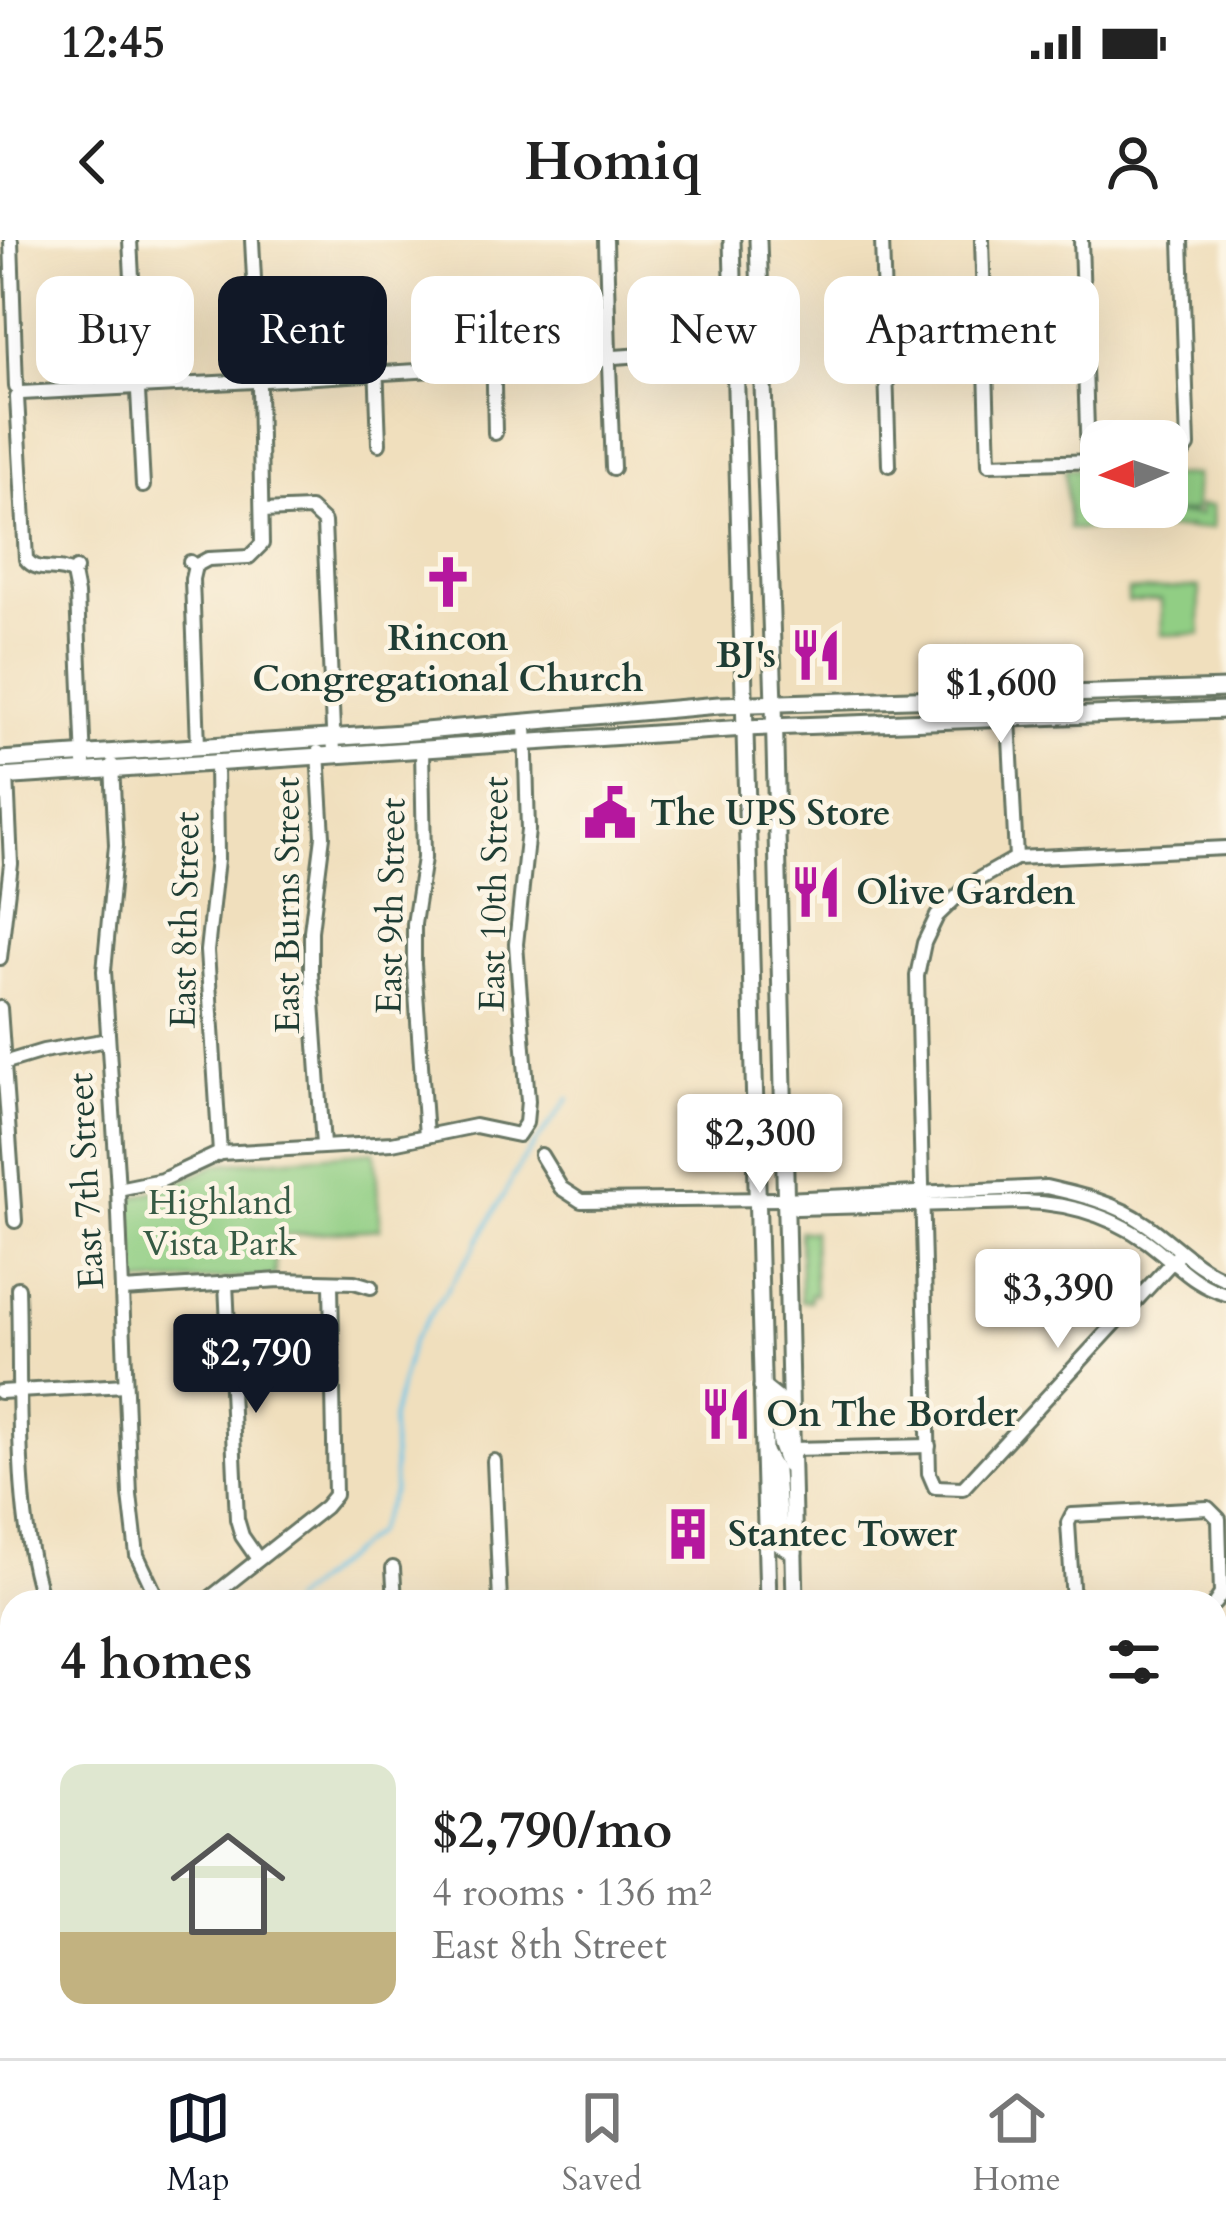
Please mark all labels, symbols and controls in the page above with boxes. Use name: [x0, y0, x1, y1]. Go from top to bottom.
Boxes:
text: 12:45: [60, 12, 165, 73]
text: Homiq: [525, 126, 701, 199]
icon: back: [60, 129, 126, 195]
icon: person: [1100, 129, 1166, 195]
chip: Buy: [36, 276, 194, 384]
chip: Rent: [218, 276, 387, 384]
chip: Filters: [411, 276, 603, 384]
chip: New: [627, 276, 800, 384]
chip: Apartment: [824, 276, 1099, 384]
north arrow: [1080, 420, 1188, 528]
map controls: [1080, 420, 1188, 528]
church icon: Rincon Congregational Church: [419, 553, 477, 611]
place label: Rincon Congregational Church: [252, 614, 644, 704]
restaurant icon: BJ's: [787, 626, 845, 684]
place label: BJ's: [716, 631, 776, 680]
pin: $1,600: [903, 644, 1099, 746]
text: $1,600: [945, 656, 1057, 709]
street label: East 10th Street: [467, 776, 521, 1012]
street label: East Burns Street: [263, 777, 312, 1034]
public building icon: The UPS Store: [581, 784, 639, 842]
place label: The UPS Store: [650, 789, 890, 838]
street label: East 9th Street: [365, 797, 417, 1015]
street label: East 8th Street: [159, 811, 211, 1029]
restaurant icon: Olive Garden: [787, 863, 845, 921]
place label: Olive Garden: [856, 868, 1075, 917]
street label: East 7th Street: [56, 1072, 116, 1290]
pin: $2,300: [662, 1094, 858, 1196]
text: $2,300: [704, 1106, 816, 1159]
park label: Highland Vista Park: [143, 1178, 298, 1268]
pin: $3,390: [960, 1249, 1156, 1351]
text: $3,390: [1002, 1261, 1114, 1314]
pin: $2,790: [158, 1314, 354, 1416]
text: $2,790: [200, 1326, 312, 1379]
restaurant icon: On The Border: [697, 1385, 755, 1443]
place label: On The Border: [766, 1390, 1018, 1439]
building icon: Stantec Tower: [659, 1505, 717, 1563]
place label: Stantec Tower: [728, 1510, 958, 1559]
text: 4 homes: [60, 1627, 252, 1697]
icon: filters: [1101, 1629, 1167, 1695]
text: $2,790/mo: [432, 1796, 672, 1866]
icon: home: [156, 1812, 300, 1956]
text: 4 rooms · 136 m²: [432, 1866, 712, 1919]
text: East 8th Street: [432, 1919, 667, 1972]
tab: Map: [165, 2085, 231, 2202]
tab: Saved: [562, 2085, 642, 2202]
tab: Home: [972, 2085, 1061, 2202]

